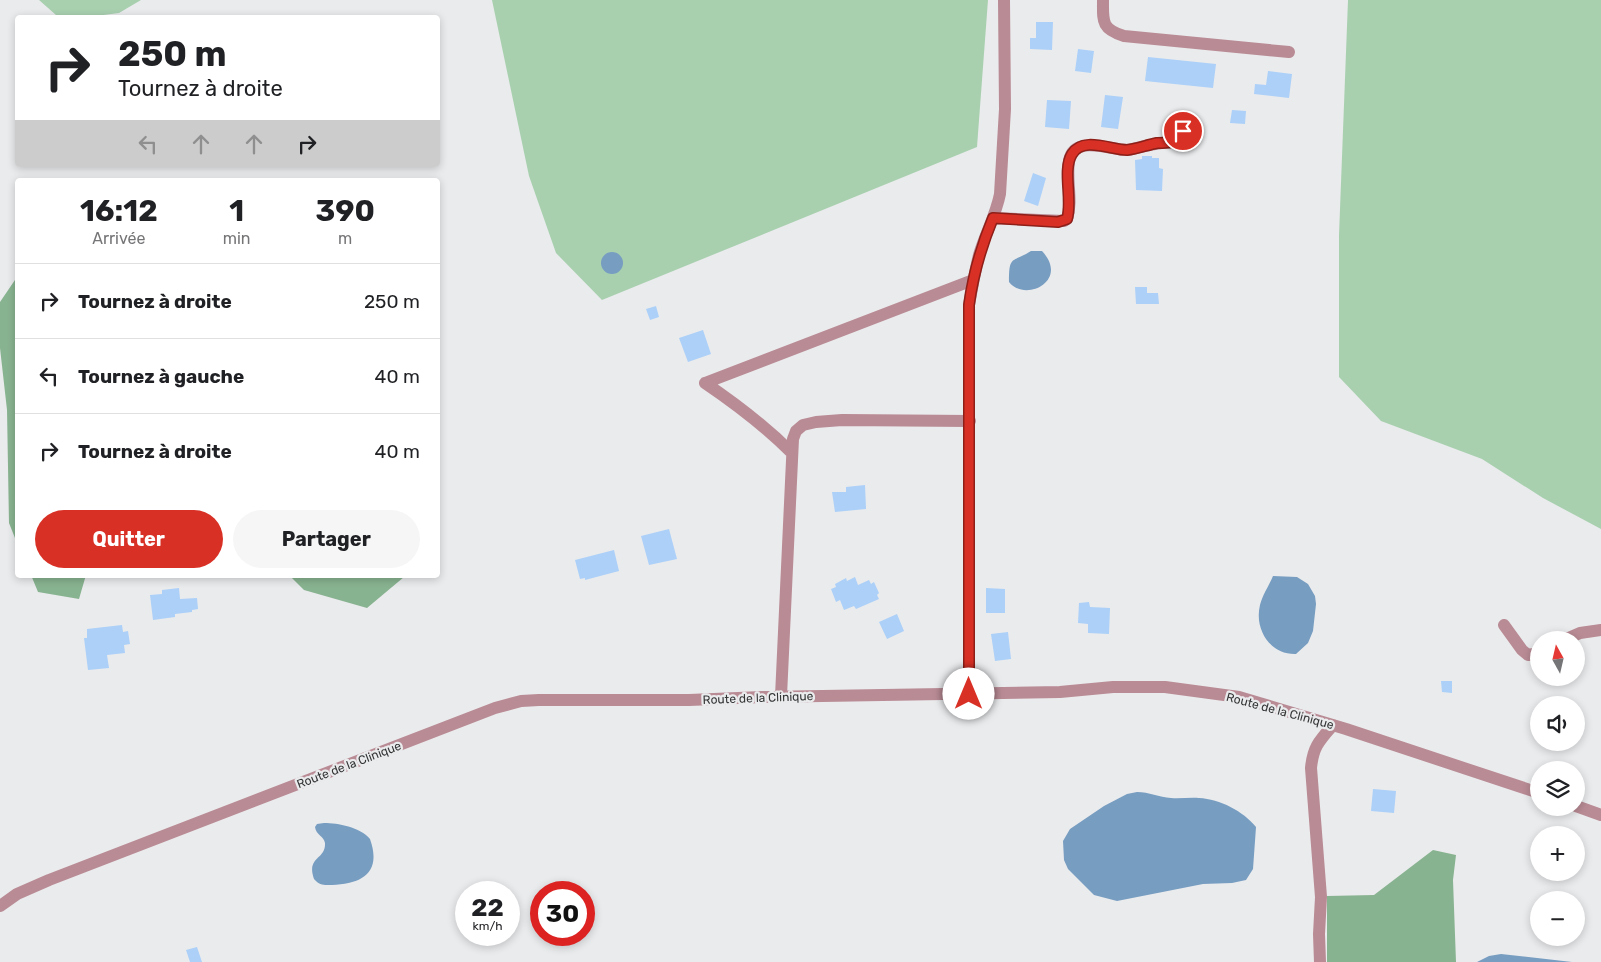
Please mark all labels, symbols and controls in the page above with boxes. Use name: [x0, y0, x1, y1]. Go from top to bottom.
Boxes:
text: 250 m: [118, 33, 227, 75]
icon: right: [35, 35, 100, 100]
text: Tournez à droite: [118, 75, 283, 102]
pin: [1162, 110, 1204, 152]
icon: arrive: [1169, 117, 1197, 145]
icon: left: [134, 130, 162, 158]
icon: ahead: [187, 130, 215, 158]
icon: ahead: [240, 130, 268, 158]
icon: right: [293, 130, 321, 158]
text: 16:12: [80, 193, 158, 229]
text: 1: [229, 193, 244, 229]
text: 390: [316, 193, 375, 229]
text: Arrivée: [92, 229, 145, 248]
text: min: [223, 229, 250, 248]
text: m: [338, 229, 352, 248]
icon: right: [35, 287, 63, 315]
text: Tournez à droite: [78, 290, 232, 313]
text: 250 m: [364, 290, 420, 313]
icon: left: [35, 362, 63, 390]
text: Tournez à gauche: [78, 365, 244, 388]
text: 40 m: [375, 365, 420, 388]
icon: right: [35, 437, 63, 465]
text: Tournez à droite: [78, 440, 232, 463]
text: 40 m: [375, 440, 420, 463]
button: Quitter: [35, 510, 223, 568]
button: Partager: [233, 510, 420, 568]
north arrow: [1530, 631, 1585, 686]
map controls: [1530, 631, 1585, 946]
position arrow: [942, 667, 994, 719]
street label: Route de la Clinique: [702, 689, 814, 707]
street label: Route de la Clinique: [1225, 690, 1335, 732]
button: sound: [1530, 696, 1585, 751]
street label: Route de la Clinique: [295, 739, 403, 791]
button: layers: [1530, 761, 1585, 816]
button: +: [1530, 826, 1585, 881]
speed limit sign: 30: [530, 881, 595, 946]
button: −: [1530, 891, 1585, 946]
text: 22: [471, 893, 504, 922]
text: km/h: [473, 919, 502, 933]

